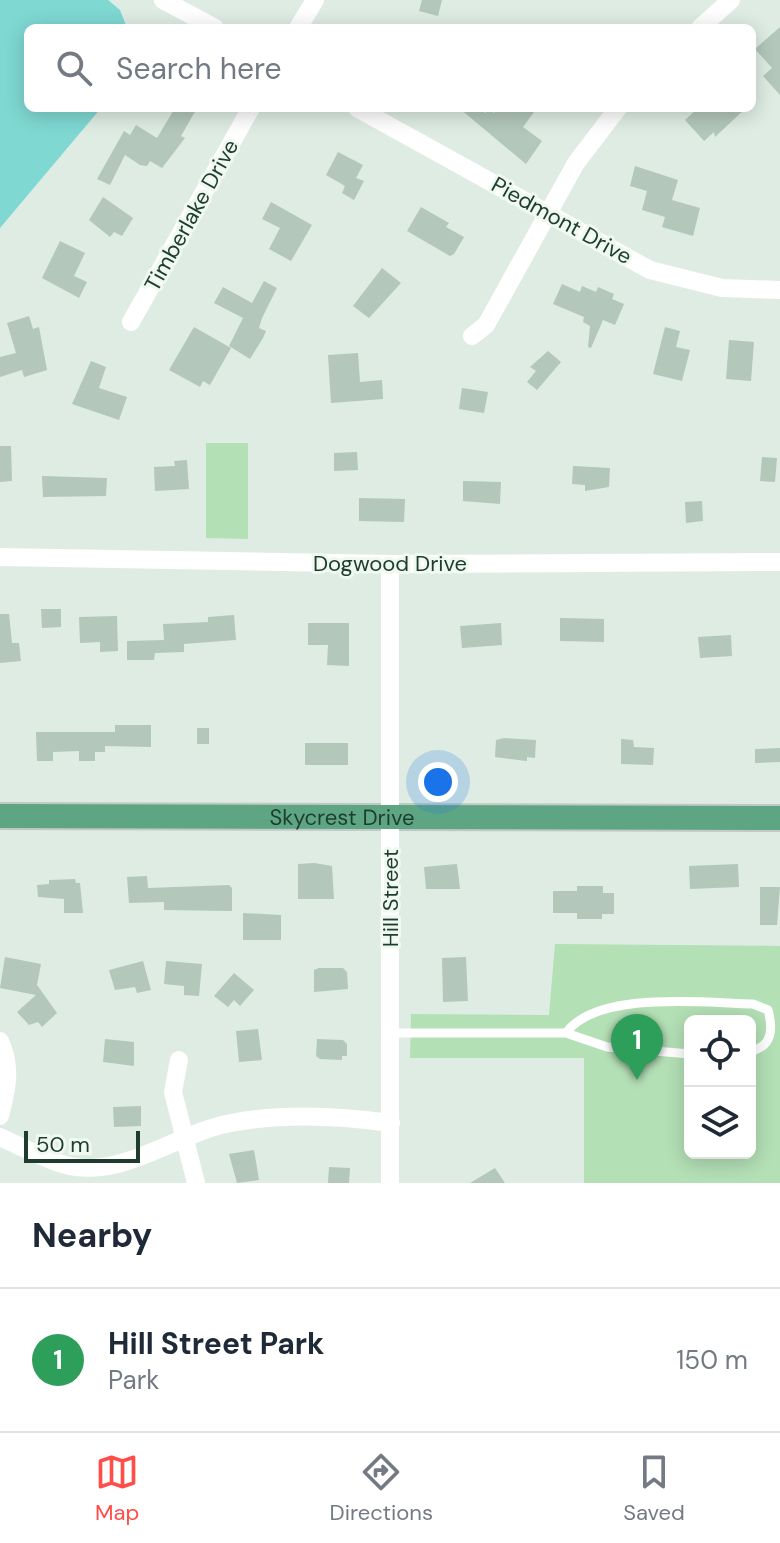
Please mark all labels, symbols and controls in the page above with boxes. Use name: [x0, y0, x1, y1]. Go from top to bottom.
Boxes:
search box: [24, 24, 756, 112]
icon: search: [52, 46, 96, 90]
text: Search here: [116, 49, 282, 88]
street label: Timberlake Drive: [138, 134, 245, 296]
street label: Piedmont Drive: [486, 170, 637, 271]
street label: Dogwood Drive: [313, 549, 467, 578]
your location: [418, 762, 458, 802]
street label: Skycrest Drive: [269, 803, 415, 832]
street label: Hill Street: [376, 849, 405, 947]
pin: 1: [611, 1014, 663, 1080]
map controls: [684, 1015, 756, 1159]
button: locate: [684, 1015, 756, 1087]
button: layers: [684, 1087, 756, 1159]
scale bar: [24, 1127, 140, 1163]
text: 50 m: [36, 1130, 90, 1159]
text: Nearby: [32, 1213, 152, 1258]
text: Hill Street Park: [108, 1324, 324, 1363]
text: 1: [53, 1343, 63, 1377]
text: 150 m: [676, 1343, 748, 1377]
text: Park: [108, 1363, 159, 1397]
tab: Map: [95, 1450, 139, 1527]
tab: Directions: [330, 1450, 433, 1527]
tab: Saved: [623, 1450, 685, 1527]

